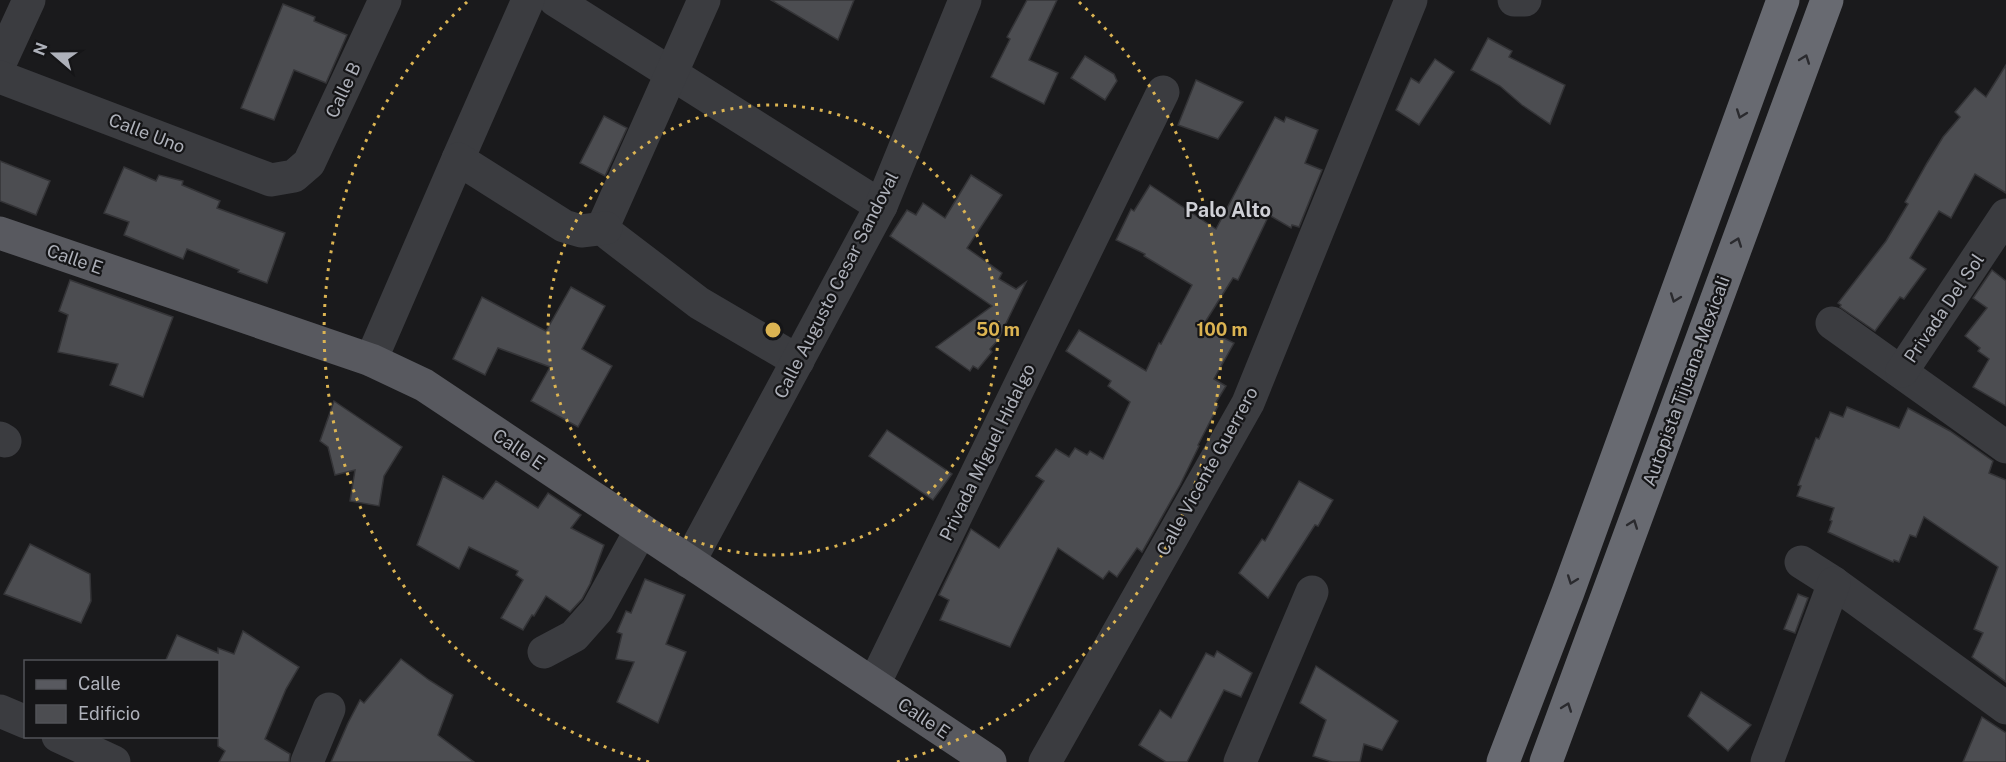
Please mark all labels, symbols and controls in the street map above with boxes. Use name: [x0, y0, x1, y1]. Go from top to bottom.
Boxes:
north arrow: [24, 24, 84, 84]
text: N: [29, 40, 51, 58]
one-way arrow: [1797, 55, 1810, 65]
street label: Calle B: [321, 59, 365, 121]
one-way arrow: [1736, 108, 1749, 119]
street label: Calle Uno: [106, 109, 188, 157]
street label: Calle Augusto Cesar Sandoval: [769, 168, 903, 402]
district label: Palo Alto: [1185, 198, 1271, 222]
one-way arrow: [1729, 237, 1742, 248]
street label: Calle E: [44, 240, 106, 278]
street label: Privada Del Sol: [1900, 249, 1988, 367]
street label: Autopista Tijuana-Mexicali: [1638, 273, 1734, 489]
one-way arrow: [1669, 292, 1682, 302]
text: 50 m: [976, 319, 1020, 340]
text: 100 m: [1196, 319, 1248, 340]
centre of rings: [763, 320, 783, 340]
street label: Privada Miguel Hidalgo: [935, 360, 1039, 544]
street label: Calle Vicente Guerrero: [1152, 383, 1262, 559]
street label: Calle E: [489, 424, 549, 474]
one-way arrow: [1625, 519, 1638, 530]
one-way arrow: [1567, 574, 1580, 584]
legend: [24, 660, 219, 738]
text: Calle: [78, 673, 121, 694]
street label: Calle E: [894, 693, 954, 743]
one-way arrow: [1559, 702, 1572, 713]
text: Edificio: [78, 703, 140, 724]

